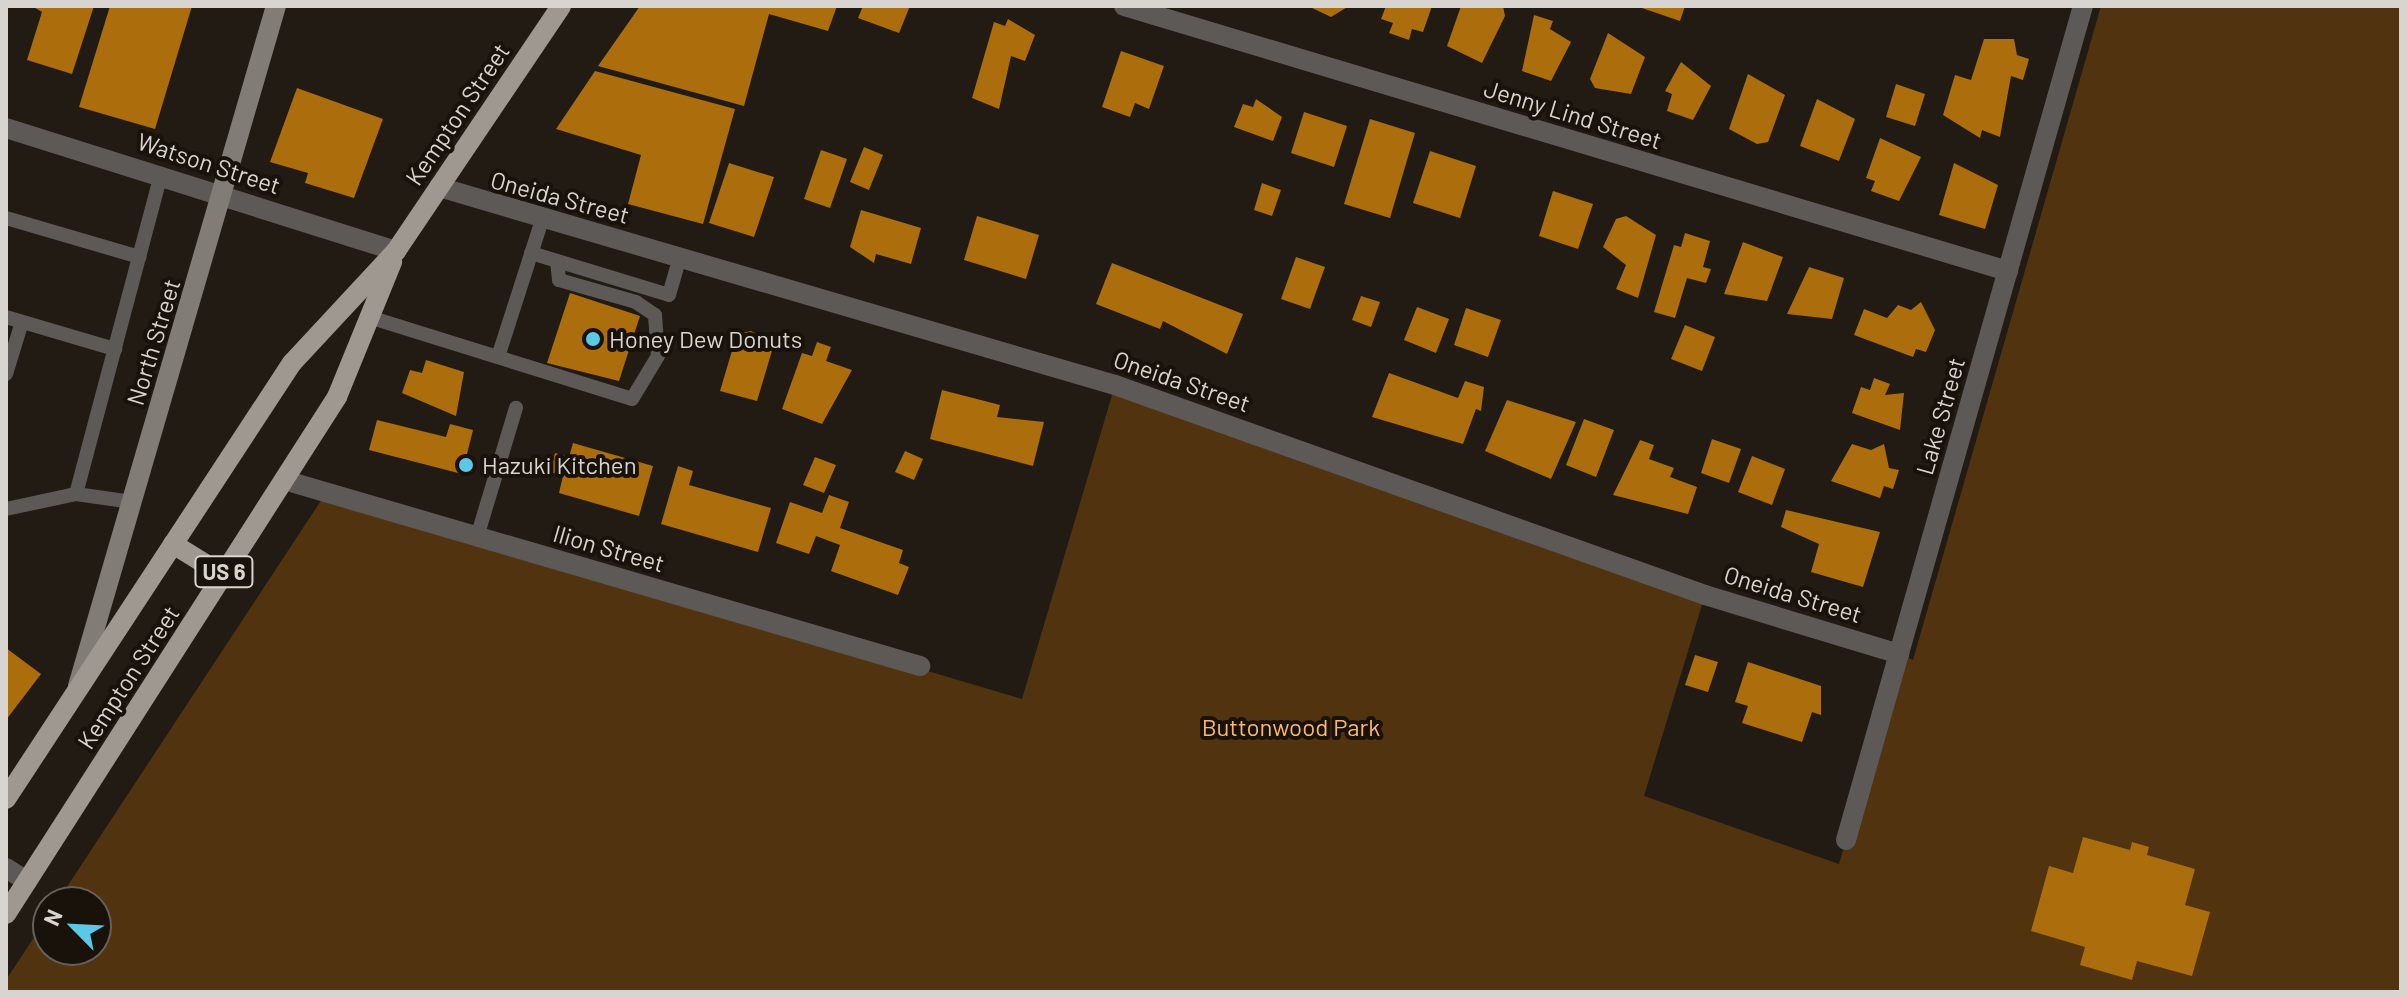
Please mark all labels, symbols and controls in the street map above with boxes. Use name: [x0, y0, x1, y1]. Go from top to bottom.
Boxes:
street label: Kempton Street: [399, 38, 515, 190]
street label: Jenny Lind Street: [1481, 73, 1665, 155]
street label: Watson Street: [134, 126, 284, 200]
street label: Oneida Street: [488, 165, 632, 229]
street label: North Street: [120, 275, 186, 409]
place label: Honey Dew Donuts: [609, 325, 802, 353]
marker: Honey Dew Donuts: [584, 330, 602, 348]
street label: Oneida Street: [1110, 344, 1254, 418]
street label: Lake Street: [1910, 354, 1970, 478]
place label: Hazuki Kitchen: [482, 451, 637, 479]
marker: Hazuki Kitchen: [457, 456, 475, 474]
street label: Ilion Street: [550, 518, 668, 578]
road number: US 6: [194, 554, 254, 590]
street label: Oneida Street: [1721, 559, 1865, 629]
street label: Kempton Street: [71, 600, 185, 754]
park label: Buttonwood Park: [1202, 713, 1380, 741]
north arrow: [32, 886, 112, 966]
text: N: [37, 905, 67, 929]

